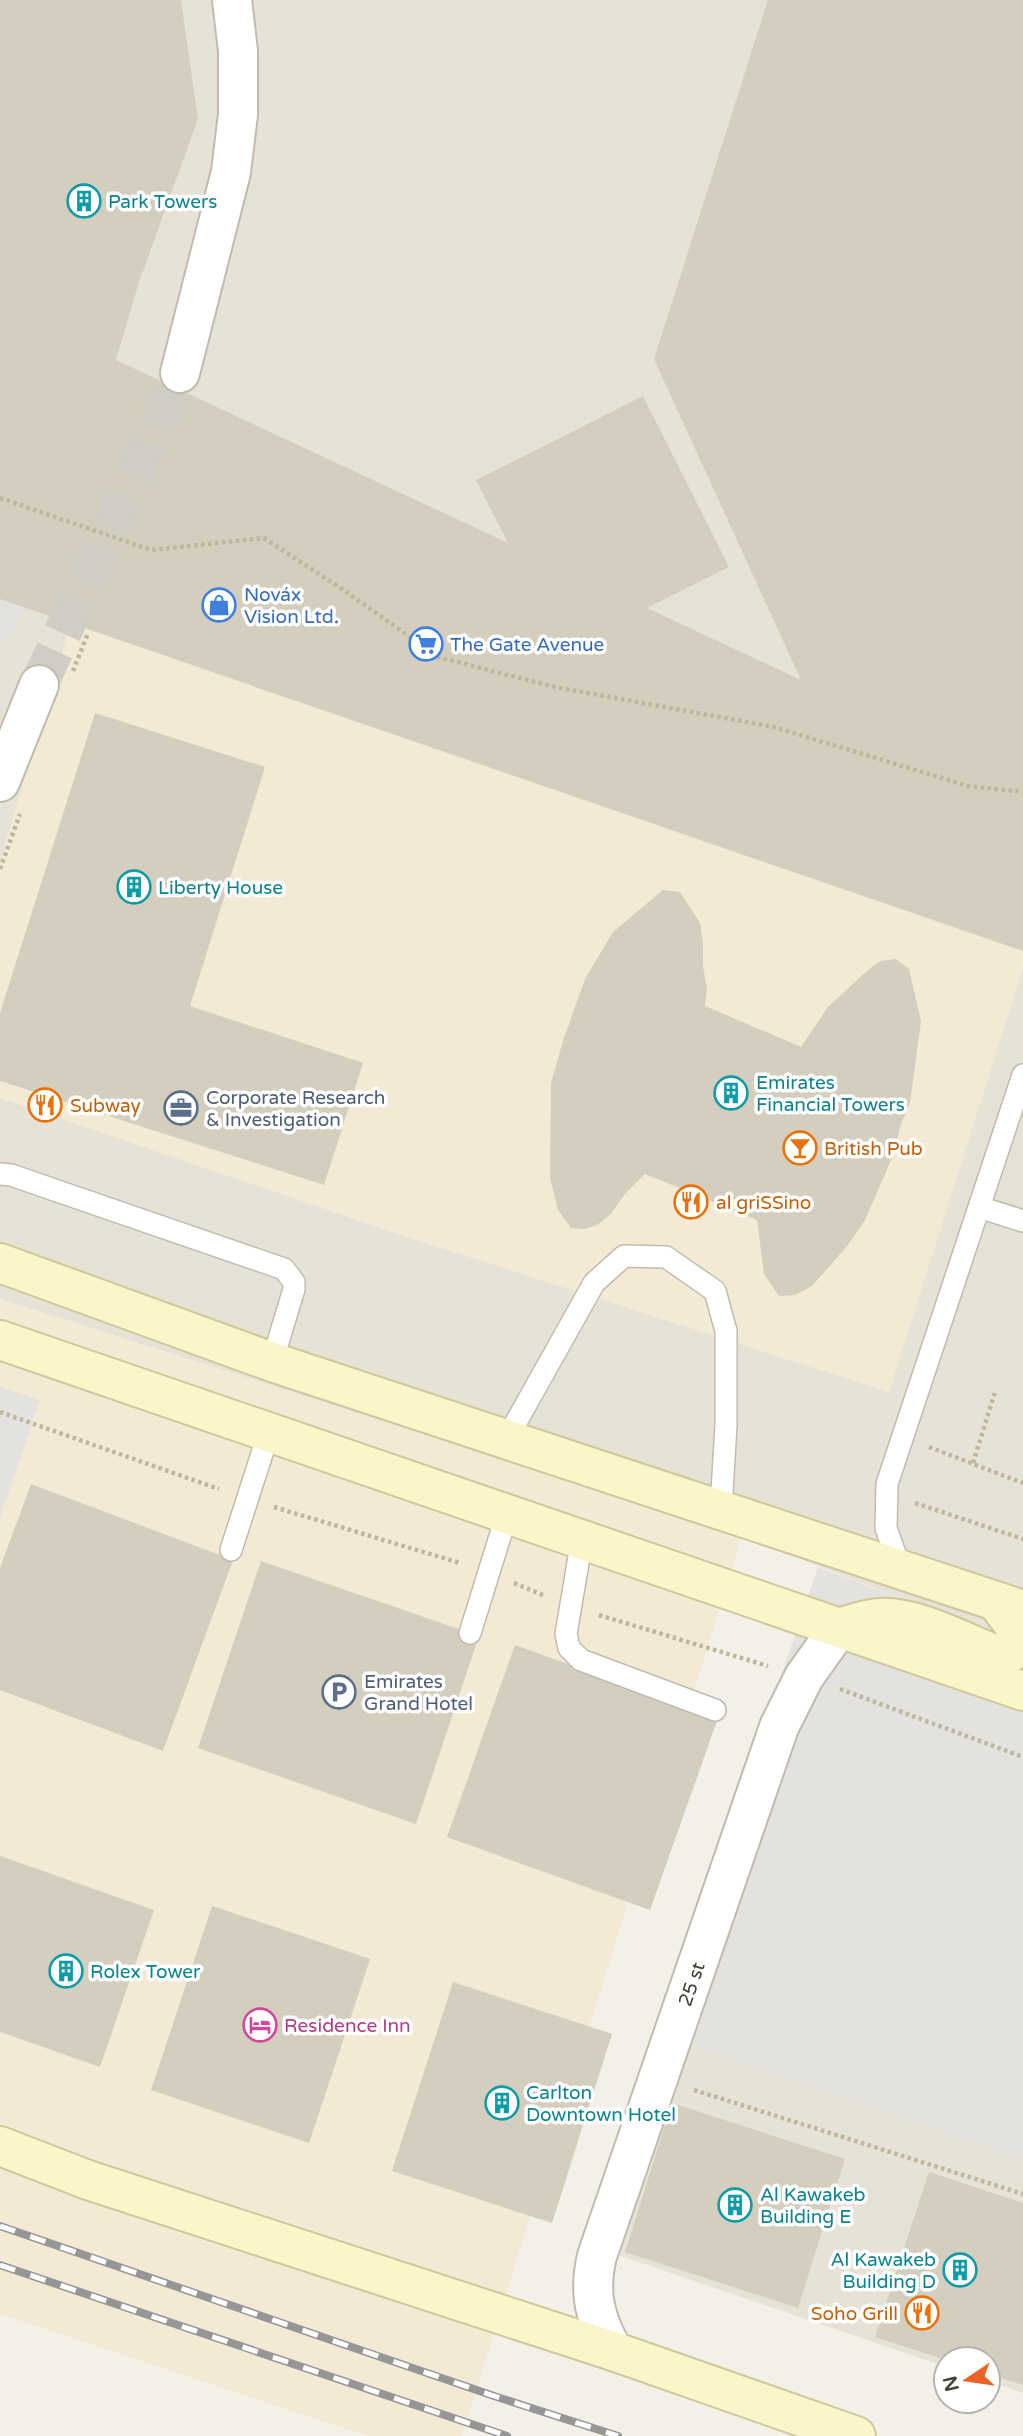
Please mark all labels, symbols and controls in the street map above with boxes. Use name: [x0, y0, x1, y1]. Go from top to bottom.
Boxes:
building icon: Park Towers: [65, 182, 103, 220]
place label: Park Towers: [108, 191, 217, 213]
place label: Nováx Vision Ltd.: [244, 584, 339, 628]
shop icon: Nováx Vision Ltd.: [200, 586, 238, 624]
supermarket icon: The Gate Avenue: [407, 625, 445, 663]
place label: The Gate Avenue: [450, 634, 604, 656]
building icon: Liberty House: [115, 868, 153, 906]
place label: Liberty House: [158, 877, 283, 899]
place label: Emirates Financial Towers: [756, 1072, 905, 1116]
building icon: Emirates Financial Towers: [712, 1074, 750, 1112]
restaurant icon: Subway: [26, 1086, 64, 1124]
place label: Corporate Research & Investigation: [206, 1087, 385, 1131]
office icon: Corporate Research & Investigation: [162, 1089, 200, 1127]
place label: Subway: [70, 1095, 141, 1117]
bar icon: British Pub: [781, 1129, 819, 1167]
place label: British Pub: [824, 1138, 923, 1160]
restaurant icon: al griSSino: [672, 1183, 710, 1221]
place label: al griSSino: [716, 1192, 811, 1214]
place label: Emirates Grand Hotel: [364, 1671, 473, 1715]
parking icon: Emirates Grand Hotel: [320, 1673, 358, 1711]
building icon: Rolex Tower: [47, 1952, 85, 1990]
street label: 25 st: [674, 1959, 710, 2009]
place label: Rolex Tower: [90, 1961, 201, 1983]
hotel icon: Residence Inn: [241, 2006, 279, 2044]
place label: Residence Inn: [284, 2015, 411, 2037]
place label: Carlton Downtown Hotel: [526, 2082, 676, 2126]
building icon: Carlton Downtown Hotel: [483, 2084, 521, 2122]
place label: Al Kawakeb Building E: [760, 2184, 866, 2228]
building icon: Al Kawakeb Building E: [716, 2186, 754, 2224]
place label: Al Kawakeb Building D: [830, 2249, 936, 2293]
building icon: Al Kawakeb Building D: [941, 2251, 979, 2289]
restaurant icon: Soho Grill: [903, 2294, 941, 2332]
place label: Soho Grill: [811, 2303, 898, 2325]
north arrow: [932, 2345, 1002, 2415]
text: N: [939, 2374, 964, 2394]

